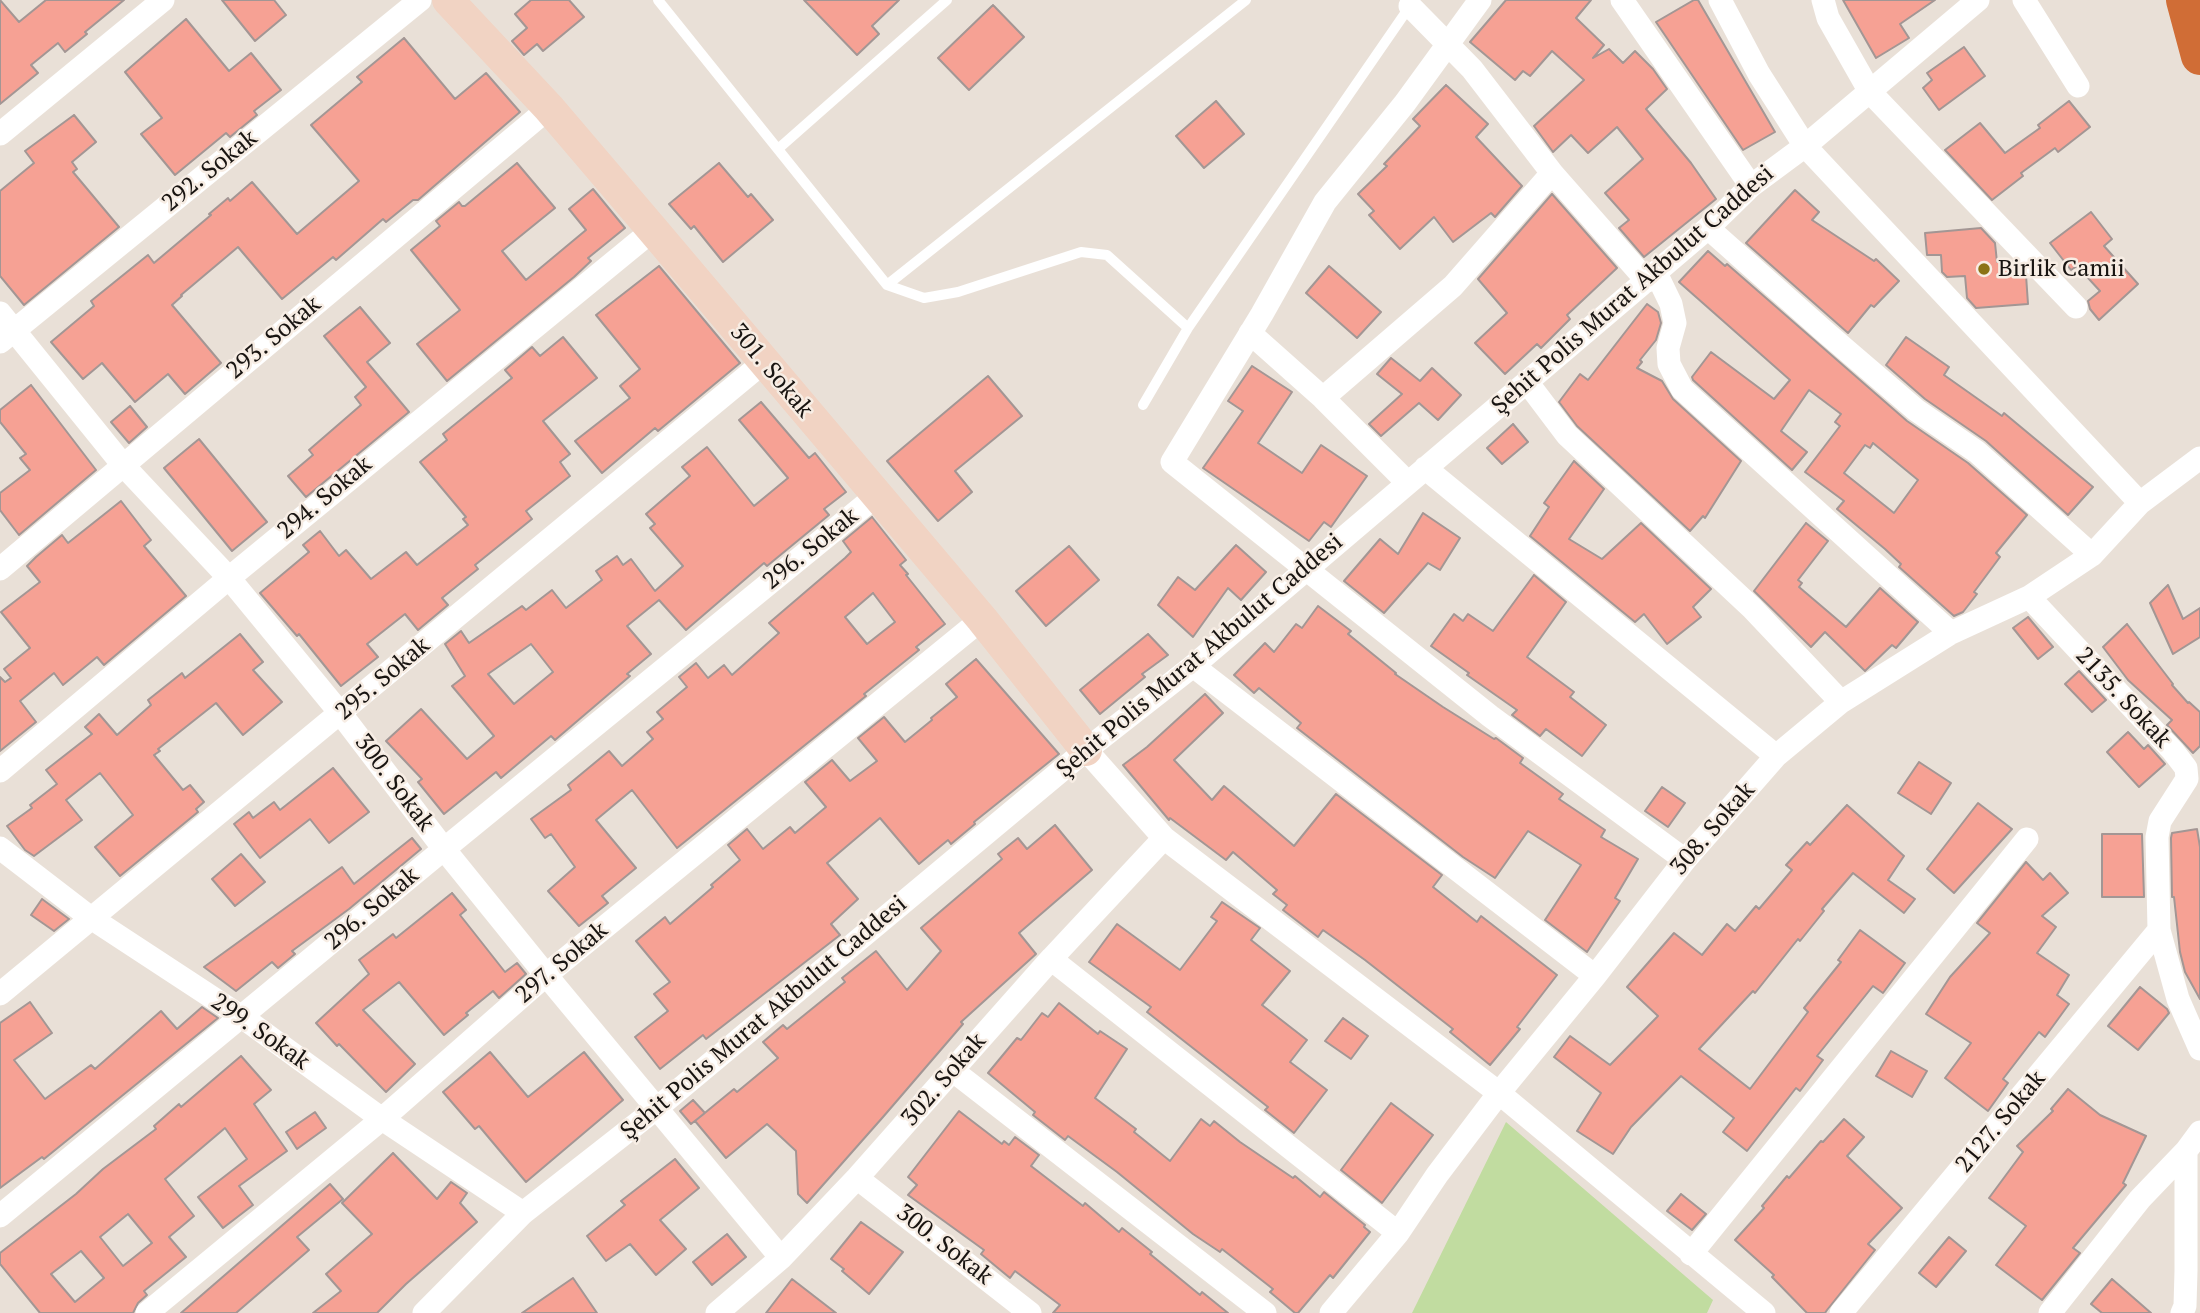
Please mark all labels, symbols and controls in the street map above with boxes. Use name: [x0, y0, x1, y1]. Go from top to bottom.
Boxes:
street label: 292. Sokak: [157, 124, 263, 218]
street label: Şehit Polis Murat Akbulut Caddesi: [1486, 160, 1780, 420]
place label: Birlik Camii: [1998, 255, 2125, 283]
marker: Birlik Camii: [1976, 261, 1992, 277]
street label: 293. Sokak: [221, 290, 327, 386]
street label: 301. Sokak: [723, 318, 819, 424]
street label: 294. Sokak: [272, 450, 378, 546]
street label: 296. Sokak: [758, 502, 864, 596]
street label: Şehit Polis Murat Akbulut Caddesi: [1051, 528, 1349, 784]
street label: 295. Sokak: [330, 631, 436, 727]
street label: 2135. Sokak: [2069, 642, 2177, 754]
street label: 300. Sokak: [348, 729, 440, 837]
street label: 308. Sokak: [1665, 777, 1761, 881]
street label: 296. Sokak: [319, 861, 425, 957]
street label: Şehit Polis Murat Akbulut Caddesi: [615, 890, 913, 1146]
street label: 297. Sokak: [510, 916, 614, 1010]
street label: 299. Sokak: [205, 988, 315, 1076]
street label: 302. Sokak: [896, 1028, 992, 1132]
street label: 2127. Sokak: [1950, 1065, 2052, 1179]
street label: 300. Sokak: [890, 1199, 998, 1291]

